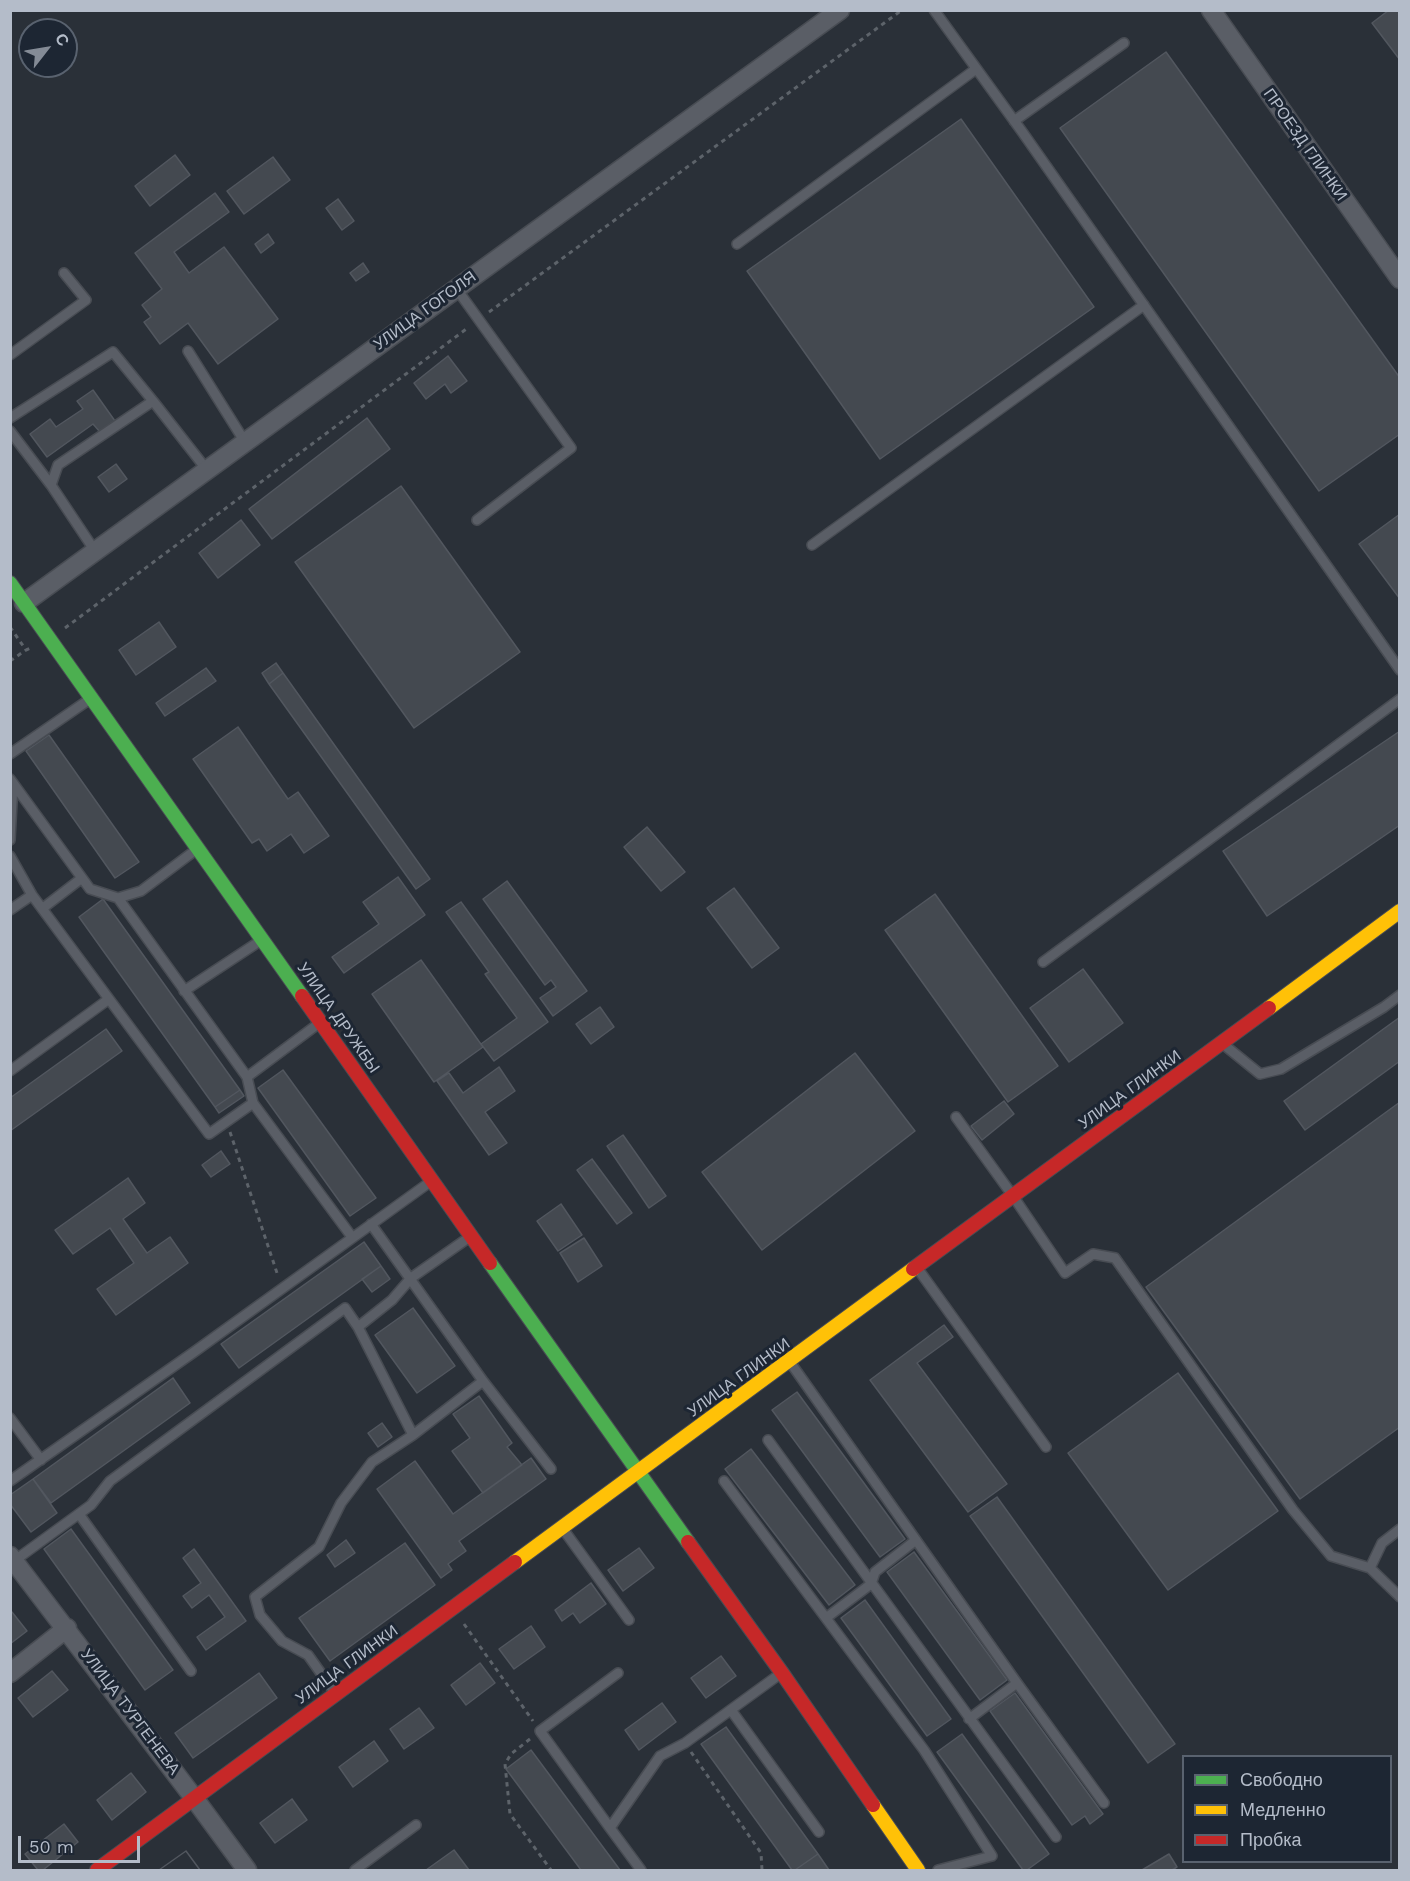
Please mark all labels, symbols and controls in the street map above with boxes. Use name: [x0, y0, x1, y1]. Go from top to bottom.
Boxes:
north arrow: [18, 18, 78, 78]
text: С: [51, 30, 73, 49]
street label: ПРОЕЗД ГЛИНКИ: [1259, 85, 1351, 205]
street label: УЛИЦА ГОГОЛЯ: [370, 267, 480, 355]
street label: УЛИЦА ДРУЖБЫ: [293, 959, 383, 1077]
street label: УЛИЦА ГЛИНКИ: [1075, 1046, 1185, 1134]
street label: УЛИЦА ГЛИНКИ: [684, 1334, 794, 1422]
street label: УЛИЦА ГЛИНКИ: [292, 1621, 402, 1709]
street label: УЛИЦА ТУРГЕНЕВА: [76, 1645, 184, 1779]
legend: [1182, 1755, 1392, 1863]
text: Свободно: [1240, 1769, 1323, 1790]
text: Медленно: [1240, 1799, 1326, 1820]
scale bar: [21, 1824, 142, 1862]
text: Пробка: [1240, 1829, 1302, 1850]
text: 50 m: [29, 1836, 74, 1857]

